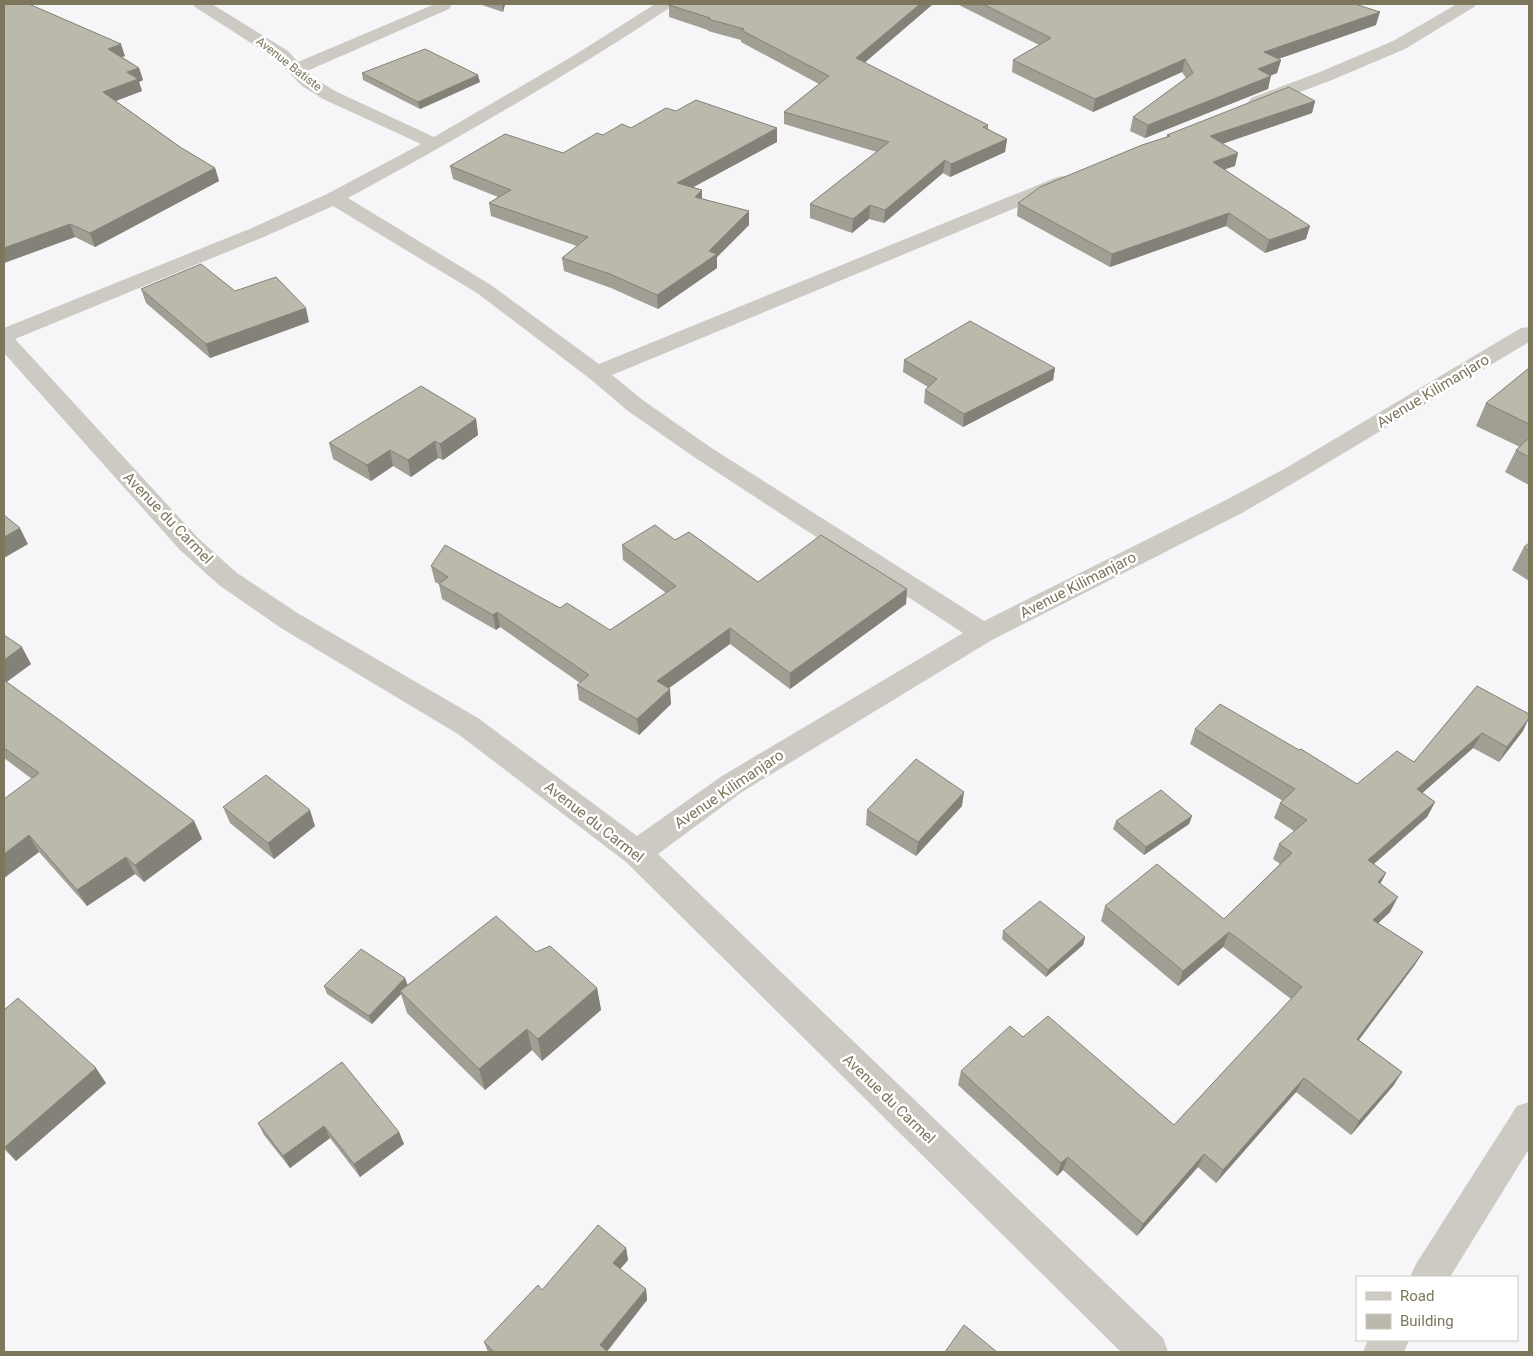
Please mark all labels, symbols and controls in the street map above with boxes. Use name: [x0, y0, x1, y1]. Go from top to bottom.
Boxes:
street label: Avenue Batiste: [253, 34, 325, 94]
street label: Avenue Kilimanjaro: [1374, 350, 1492, 432]
street label: Avenue du Carmel: [120, 468, 216, 568]
street label: Avenue Kilimanjaro: [1017, 548, 1139, 622]
street label: Avenue Kilimanjaro: [671, 746, 787, 832]
street label: Avenue du Carmel: [541, 778, 647, 866]
street label: Avenue du Carmel: [839, 1051, 939, 1147]
legend: [1356, 1276, 1518, 1341]
text: Road: [1400, 1287, 1434, 1305]
text: Building: [1400, 1312, 1454, 1330]

